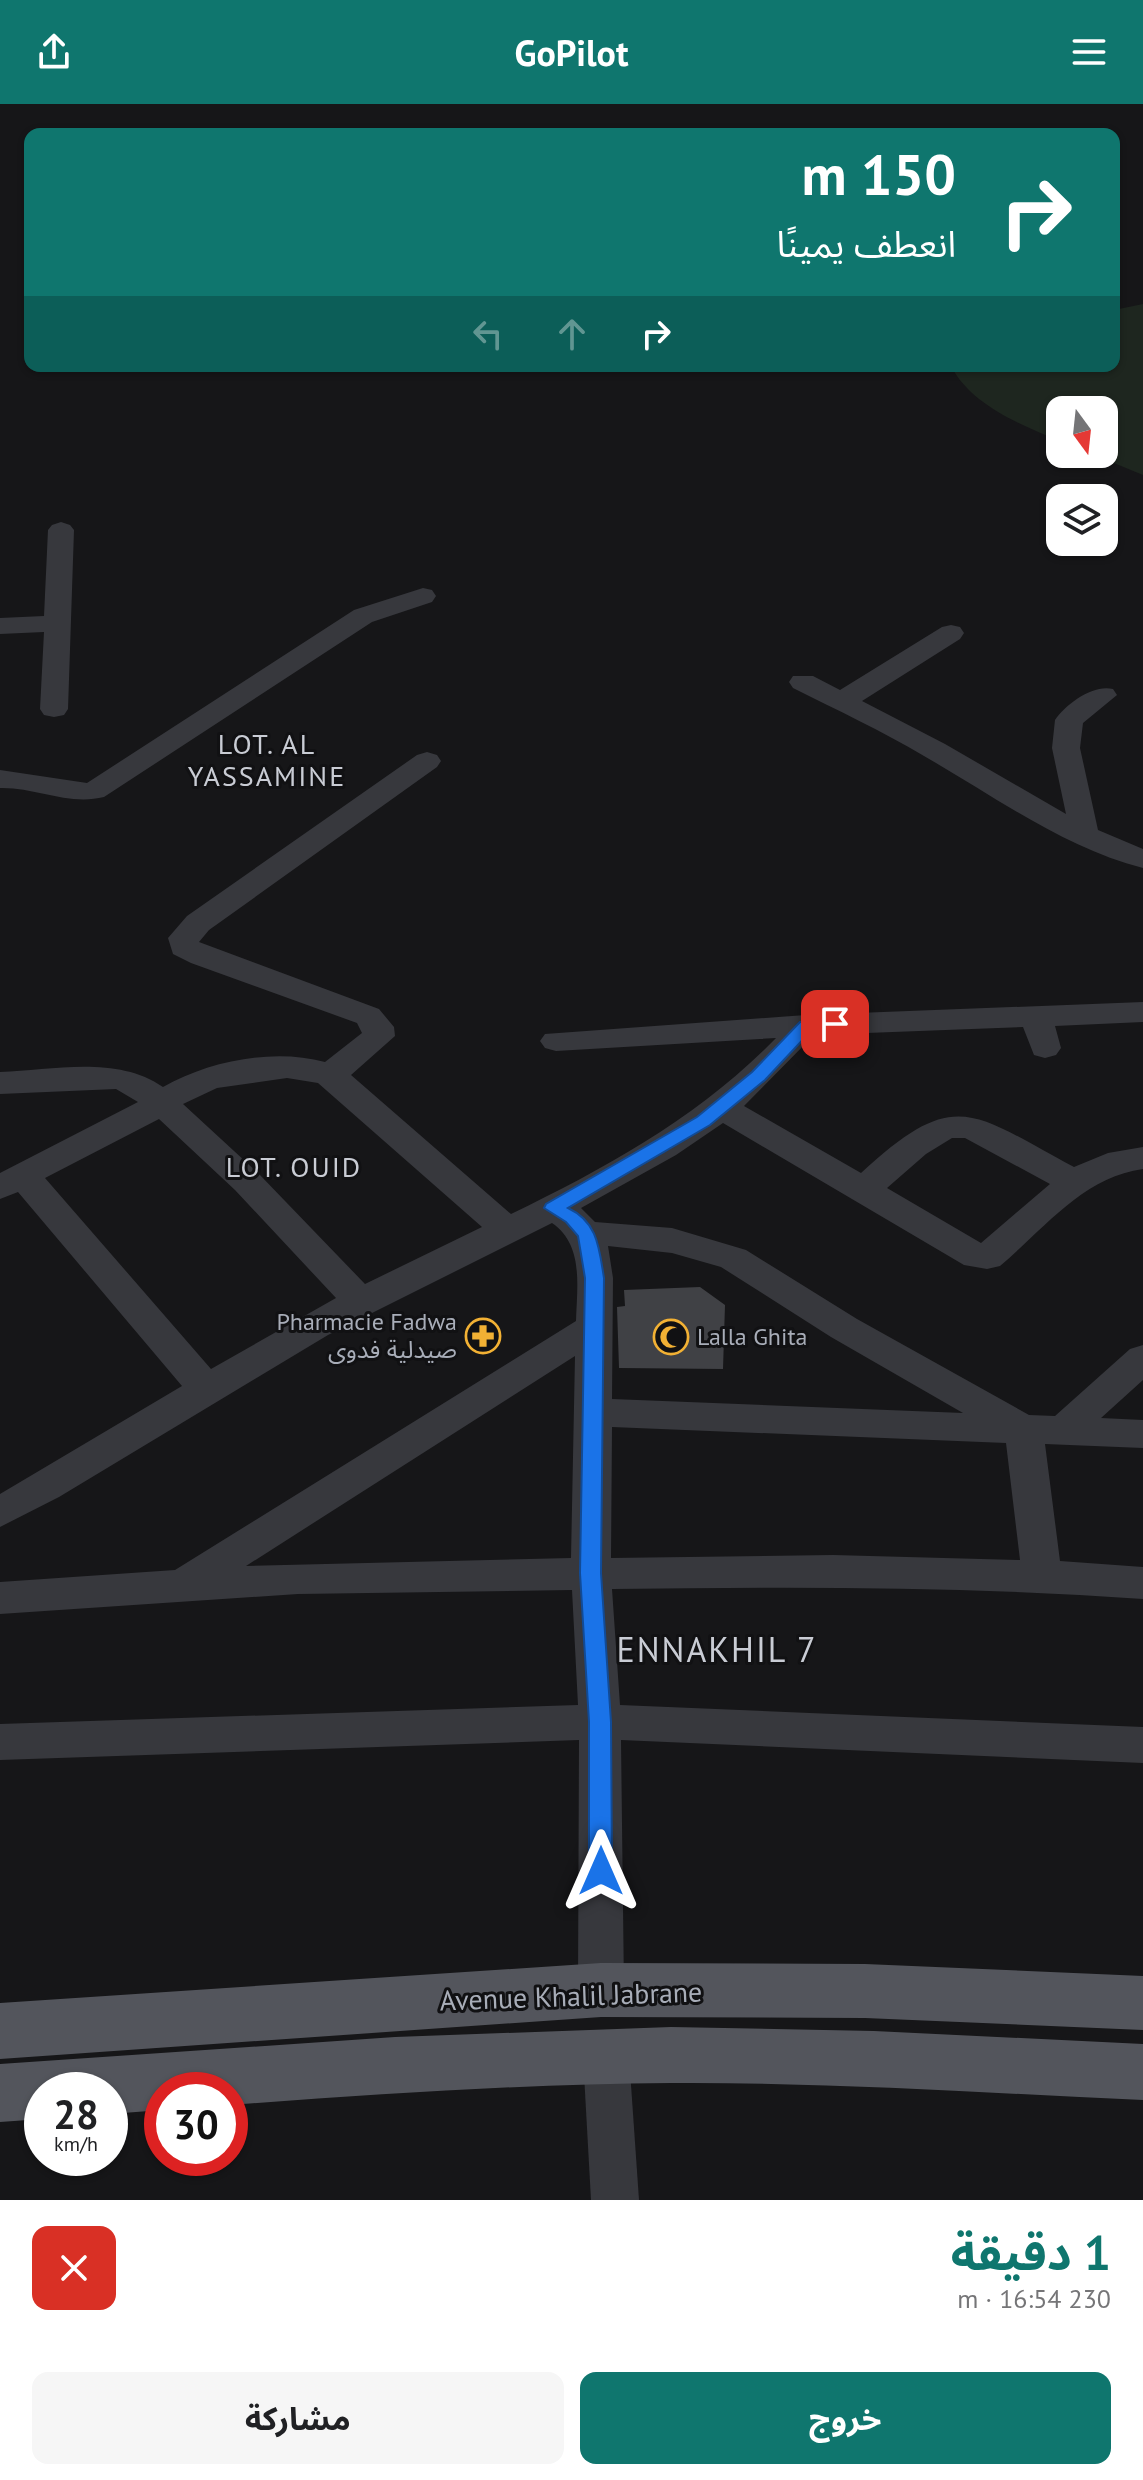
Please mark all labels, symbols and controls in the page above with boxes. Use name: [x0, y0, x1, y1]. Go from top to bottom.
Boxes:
text: GoPilot: [515, 29, 629, 76]
icon: share: [32, 30, 76, 74]
icon: menu: [1067, 30, 1111, 74]
text: 150 m: [801, 138, 956, 210]
icon: right: [984, 160, 1088, 264]
text: انعطف يمينًا: [776, 220, 956, 267]
icon: left: [466, 312, 510, 356]
icon: ahead: [550, 312, 594, 356]
icon: right: [634, 312, 678, 356]
north arrow: [1046, 396, 1118, 468]
map controls: [1046, 396, 1118, 556]
button: layers: [1046, 484, 1118, 556]
district label: LOT. AL YASSAMINE: [188, 725, 346, 794]
pin: [801, 990, 869, 1058]
icon: arrive: [813, 1002, 857, 1046]
district label: LOT. OUID: [226, 1148, 362, 1185]
place label: Pharmacie Fadwa صيدلية فدوى: [276, 1306, 457, 1365]
pharmacy icon: Pharmacie Fadwa صيدلية فدوى: [464, 1317, 502, 1355]
mosque icon: Lalla Ghita: [652, 1318, 690, 1356]
place label: Lalla Ghita: [697, 1321, 807, 1352]
district label: ENNAKHIL 7: [616, 1627, 818, 1671]
position arrow: [559, 1829, 643, 1913]
street label: Avenue Khalil Jabrane: [439, 1972, 703, 2019]
speed limit sign: 30: [144, 2072, 248, 2176]
text: 28: [53, 2088, 99, 2140]
text: km/h: [54, 2131, 98, 2157]
text: 1 دقيقة: [951, 2221, 1111, 2283]
button: close: [32, 2226, 116, 2310]
text: 230 m · 16:54: [957, 2282, 1111, 2315]
button: مشاركة: [32, 2372, 564, 2464]
button: خروج: [580, 2372, 1111, 2464]

